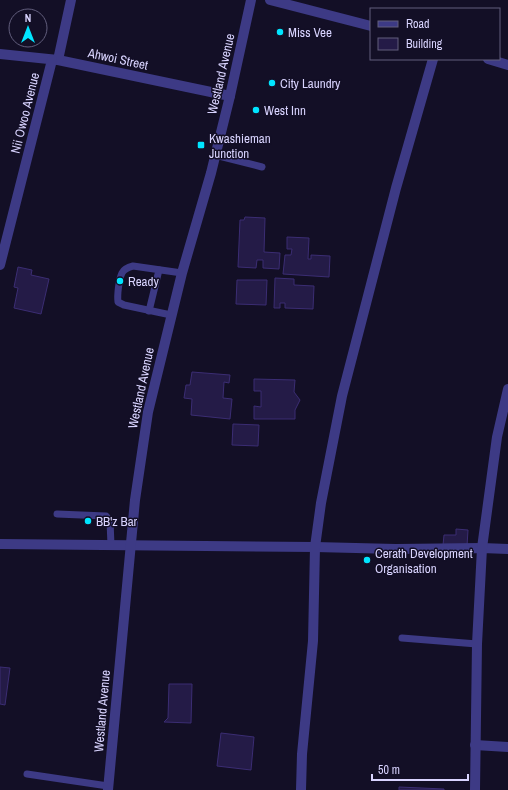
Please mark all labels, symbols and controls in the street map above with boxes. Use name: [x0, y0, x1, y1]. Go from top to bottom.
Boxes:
north arrow: [8, 8, 48, 48]
legend: [370, 8, 500, 60]
text: N: [25, 11, 31, 25]
text: Road: [406, 16, 430, 32]
place label: Miss Vee: [288, 24, 332, 41]
marker: Miss Vee: [275, 27, 285, 37]
street label: Westland Avenue: [203, 32, 239, 116]
text: Building: [406, 36, 443, 52]
street label: Ahwoi Street: [85, 44, 150, 74]
street label: Nii Owoo Avenue: [7, 71, 43, 155]
place label: City Laundry: [280, 75, 341, 92]
marker: City Laundry: [267, 78, 277, 88]
place label: West Inn: [264, 102, 306, 119]
marker: West Inn: [251, 105, 261, 115]
place label: Kwashieman Junction: [209, 130, 271, 162]
marker: Kwashieman Junction: [196, 140, 206, 150]
place label: Ready: [128, 273, 159, 290]
marker: Ready: [115, 276, 125, 286]
street label: Westland Avenue: [124, 346, 158, 430]
place label: BB'z Bar: [96, 513, 138, 530]
marker: BB'z Bar: [83, 516, 93, 526]
place label: Cerath Development Organisation: [375, 545, 473, 577]
marker: Cerath Development Organisation: [362, 555, 372, 565]
street label: Westland Avenue: [90, 669, 114, 753]
scale bar: [372, 756, 468, 782]
text: 50 m: [378, 762, 400, 778]

